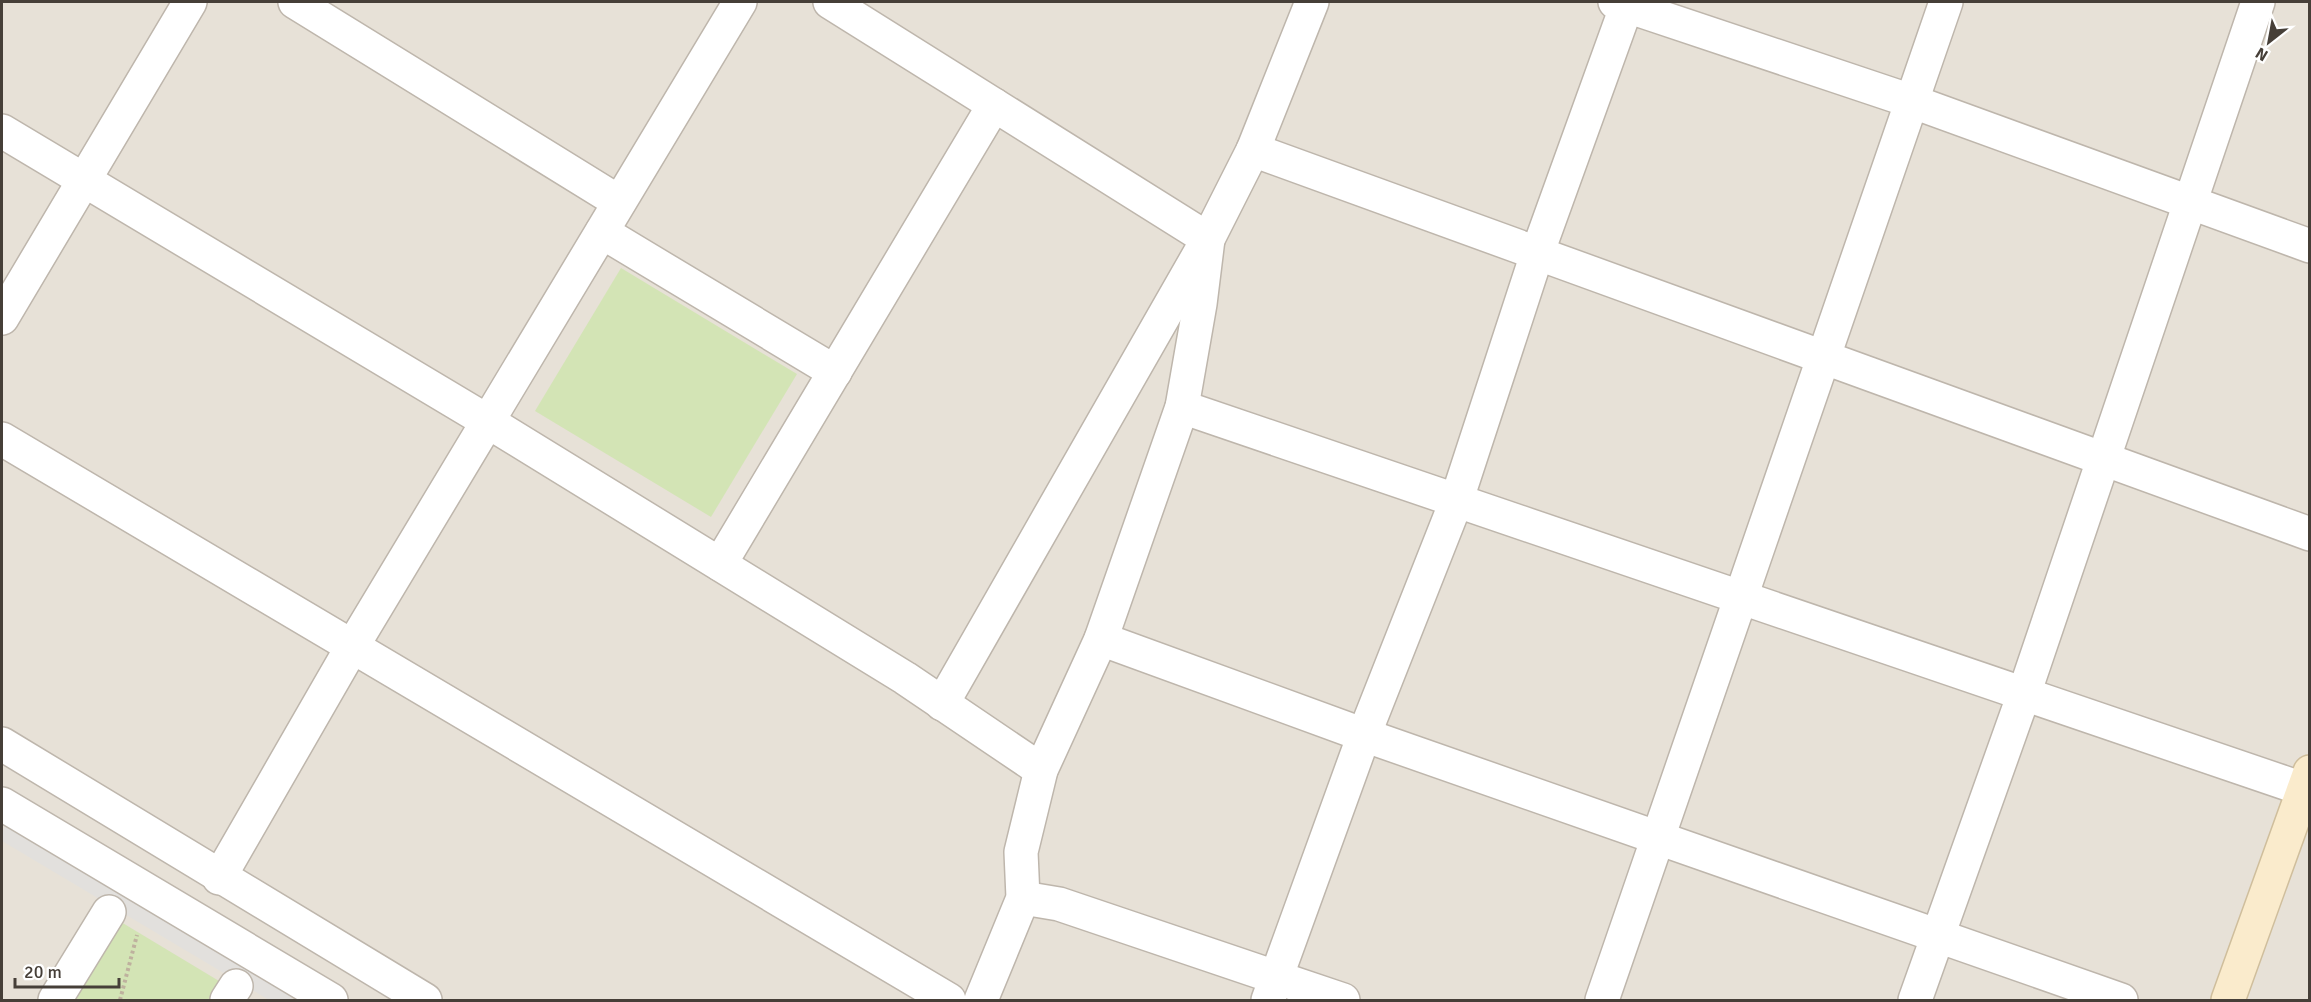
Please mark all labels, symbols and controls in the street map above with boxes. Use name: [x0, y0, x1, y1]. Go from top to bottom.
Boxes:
north arrow: [2239, 12, 2299, 72]
text: N: [2252, 43, 2272, 65]
scale bar: [15, 951, 118, 989]
text: 20 m: [24, 961, 62, 983]

